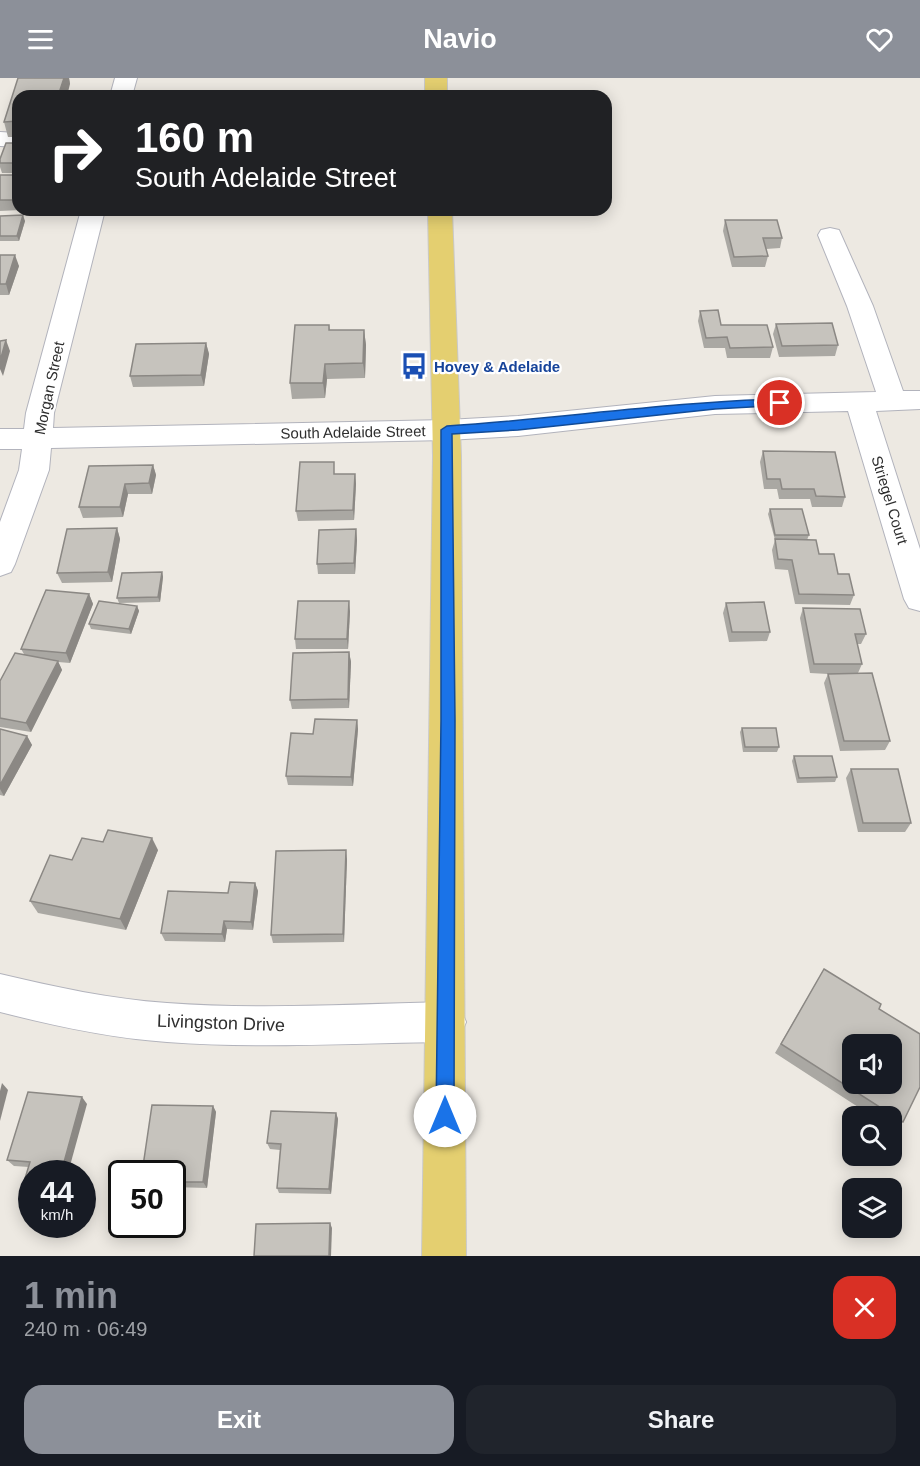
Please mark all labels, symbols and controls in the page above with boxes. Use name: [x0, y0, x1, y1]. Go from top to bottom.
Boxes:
icon: menu: [24, 23, 57, 56]
icon: heart: [863, 23, 896, 56]
text: Navio: [423, 24, 497, 54]
icon: right: [36, 114, 114, 192]
text: 160 m: [135, 114, 254, 161]
text: South Adelaide Street: [135, 163, 396, 193]
street label: Morgan Street: [31, 339, 67, 436]
bus stop icon: Hovey & Adelaide: [399, 351, 429, 381]
place label: Hovey & Adelaide: [434, 358, 560, 375]
pin: [754, 377, 805, 428]
icon: arrive: [763, 386, 796, 419]
street label: South Adelaide Street: [280, 422, 427, 442]
street label: Striegel Court: [868, 454, 912, 547]
street label: Livingston Drive: [157, 1011, 285, 1035]
map controls: [842, 1034, 902, 1238]
button: sound: [842, 1034, 902, 1094]
position arrow: [413, 1084, 477, 1148]
button: search: [842, 1106, 902, 1166]
speed limit sign: 50: [108, 1160, 186, 1238]
text: 44: [40, 1175, 74, 1208]
button: layers: [842, 1178, 902, 1238]
text: km/h: [41, 1206, 73, 1223]
text: 1 min: [24, 1275, 118, 1316]
button: close: [833, 1276, 896, 1339]
text: 240 m · 06:49: [24, 1318, 147, 1340]
button: Exit: [24, 1385, 454, 1454]
button: Share: [466, 1385, 896, 1454]

